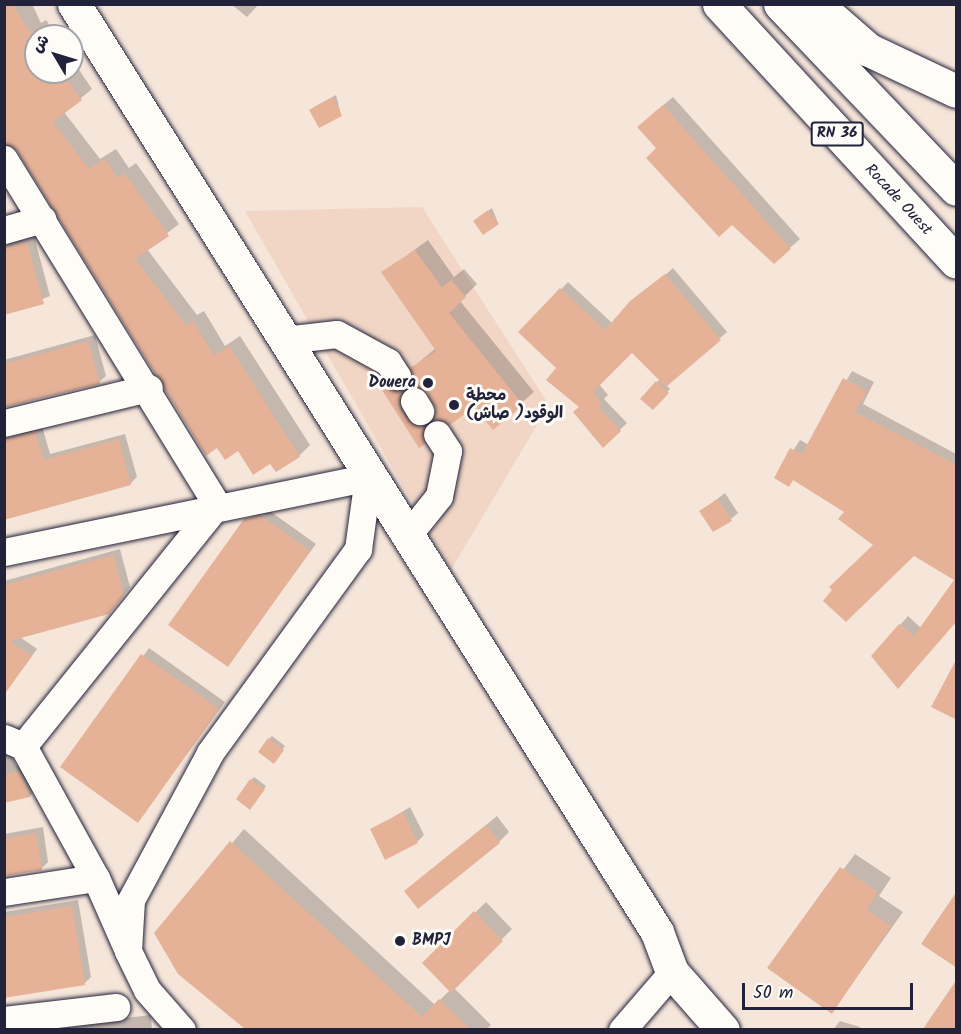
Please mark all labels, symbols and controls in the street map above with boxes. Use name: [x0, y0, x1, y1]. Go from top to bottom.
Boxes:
north arrow: [24, 24, 84, 84]
text: ش: [26, 29, 56, 58]
road number: RN 36: [810, 122, 864, 146]
street label: Rocade Ouest: [860, 160, 936, 240]
place label: Douera: [369, 373, 416, 393]
marker: Douera: [421, 376, 435, 390]
place label: محطة الوقود( صاش): [466, 386, 563, 424]
marker: محطة الوقود( صاش): [447, 398, 461, 412]
place label: BMPJ: [412, 931, 451, 951]
marker: BMPJ: [393, 934, 407, 948]
scale bar: [745, 971, 916, 1009]
text: 50 m: [753, 979, 793, 1008]

